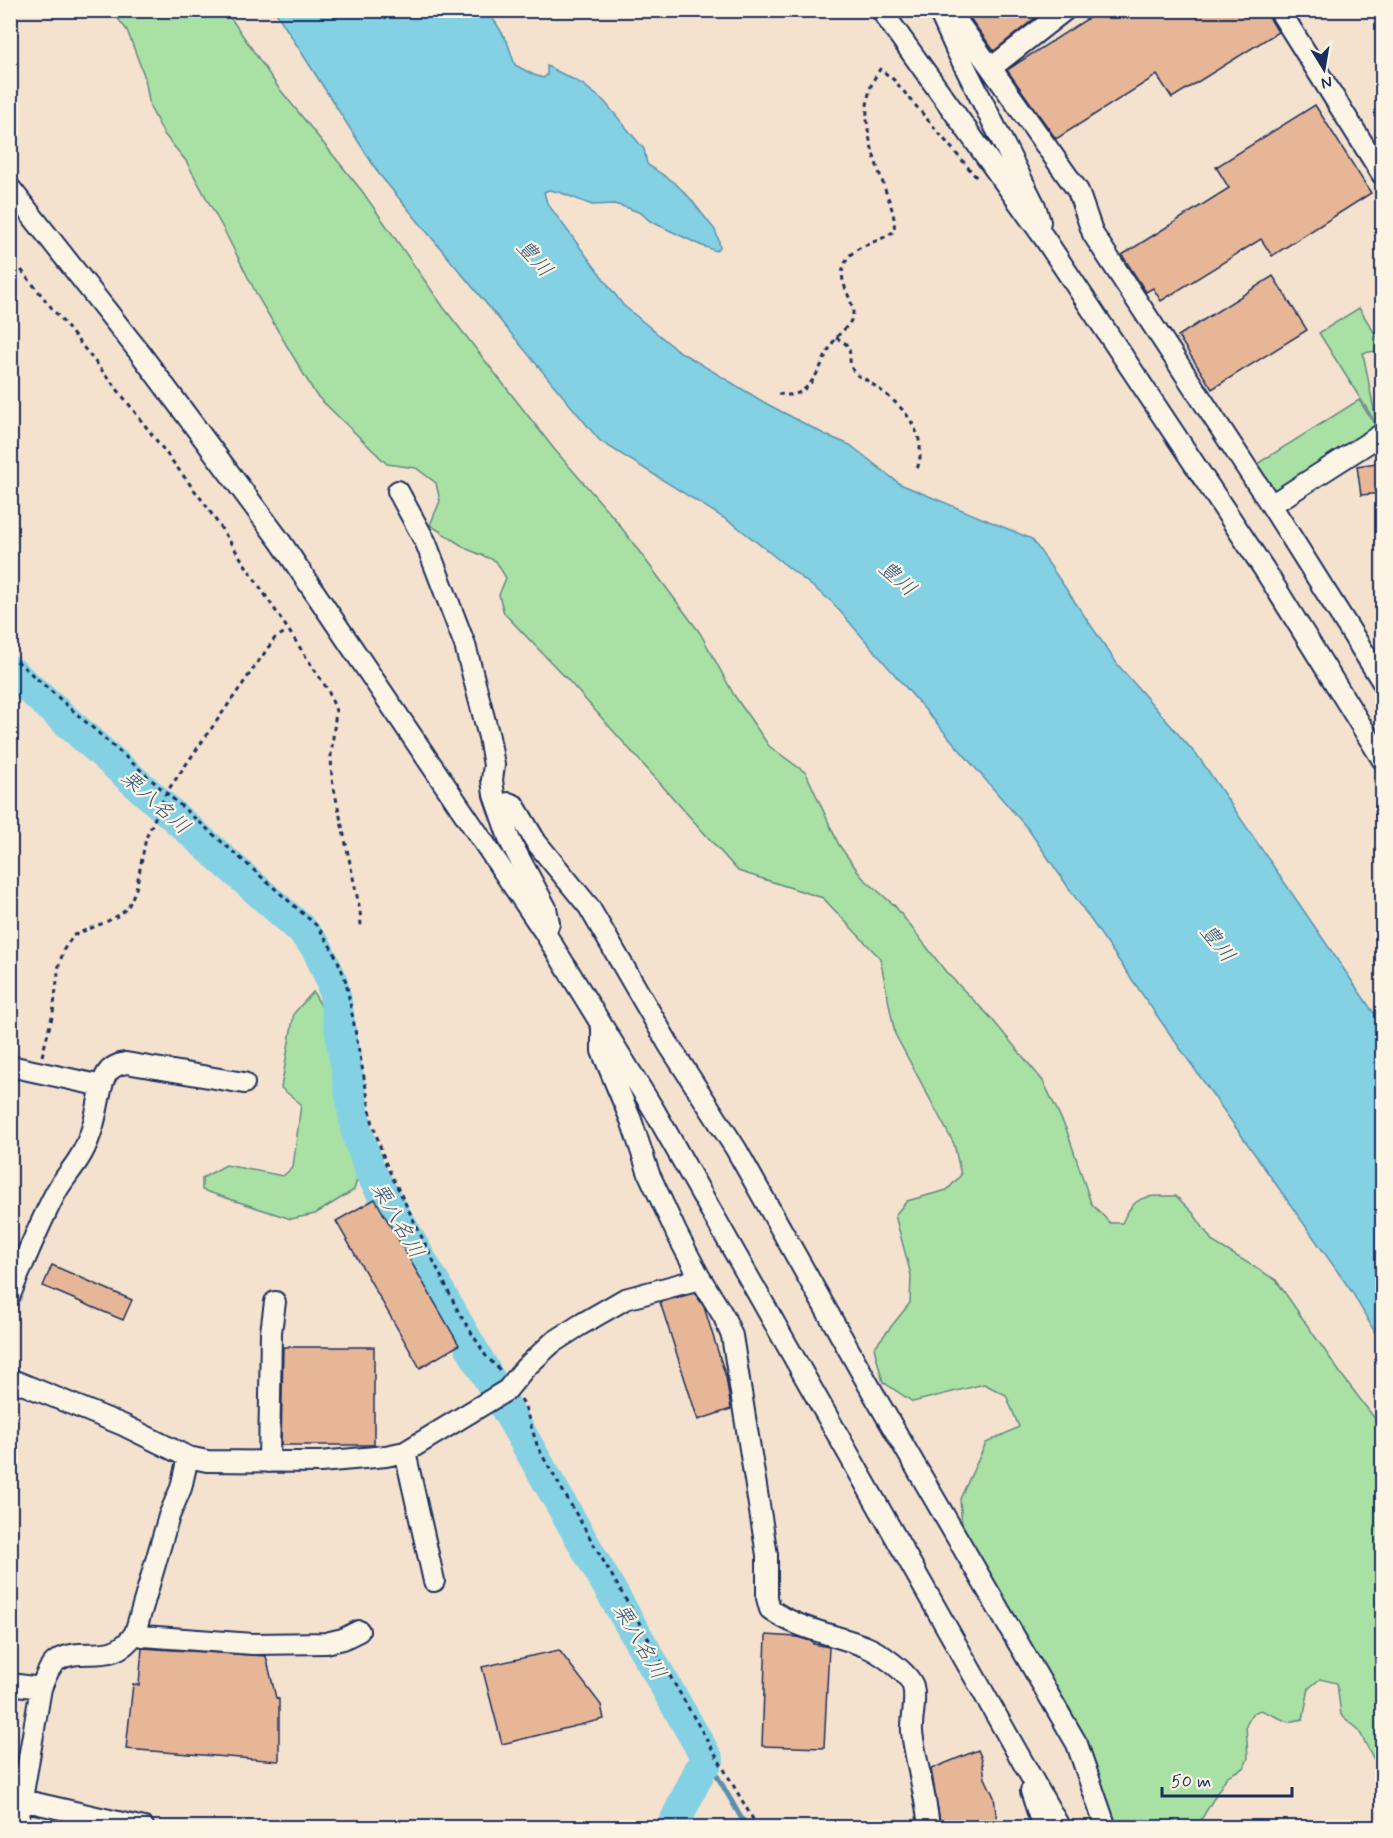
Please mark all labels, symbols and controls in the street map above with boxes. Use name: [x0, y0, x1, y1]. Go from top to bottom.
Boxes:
north arrow: [1294, 39, 1354, 99]
text: N: [1319, 71, 1334, 94]
water label: 豊川: [510, 234, 559, 284]
water label: 豊川: [872, 554, 922, 603]
water label: 栗八名川: [115, 764, 196, 841]
water label: 豊川: [1193, 918, 1241, 969]
water label: 栗八名川: [364, 1177, 430, 1264]
water label: 栗八名川: [606, 1598, 672, 1685]
scale bar: [1162, 1760, 1292, 1798]
text: 50 m: [1171, 1770, 1211, 1794]

